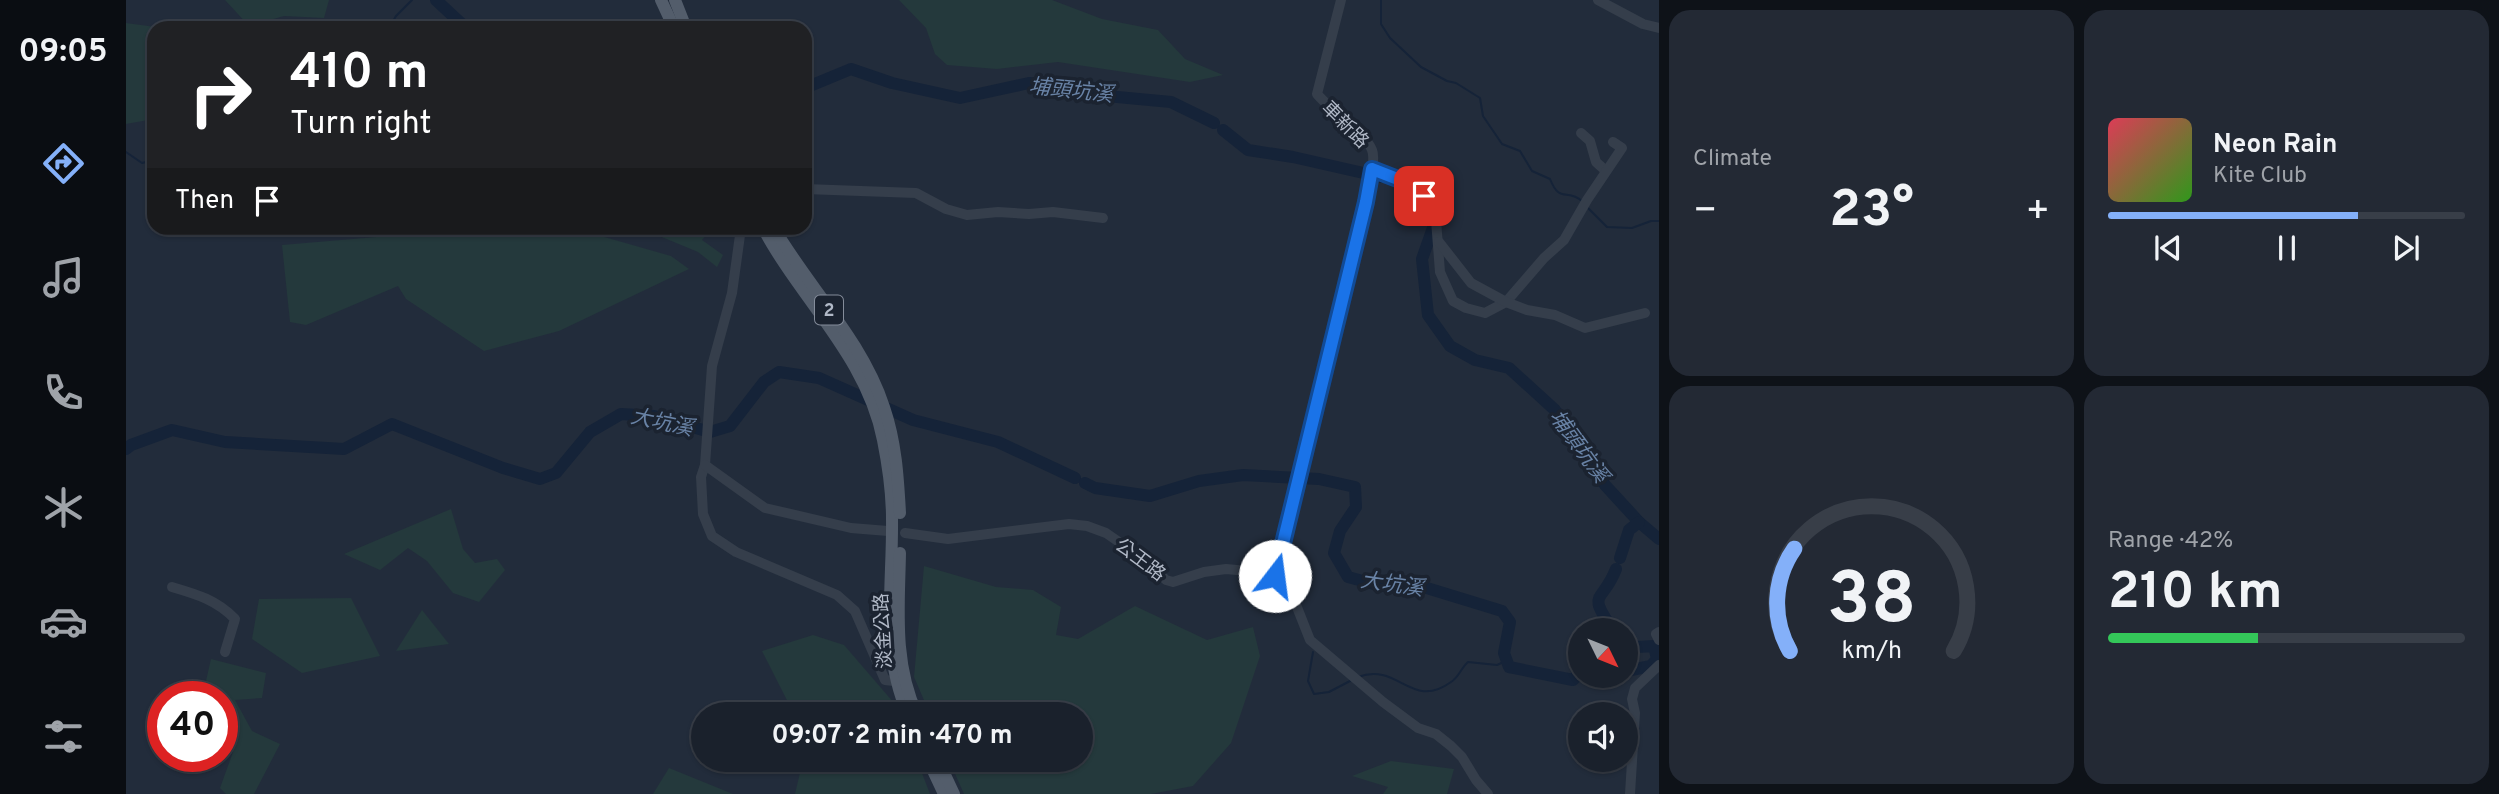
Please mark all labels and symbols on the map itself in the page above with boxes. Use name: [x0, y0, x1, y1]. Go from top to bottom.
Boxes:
water label: 埔頭坑溪: [1028, 74, 1117, 110]
street label: 車新路: [1316, 97, 1373, 154]
pin: [1394, 166, 1454, 226]
road number: 2: [815, 296, 843, 324]
water label: 大坑溪: [628, 404, 698, 444]
water label: 埔頭坑溪: [1542, 405, 1615, 491]
street label: 公王路: [1110, 534, 1170, 587]
position arrow: [1238, 539, 1312, 613]
water label: 大坑溪: [1359, 568, 1428, 604]
street label: 淡金公路: [870, 592, 898, 669]
north arrow: [1568, 618, 1638, 688]
speed limit sign: 40: [147, 681, 238, 772]

